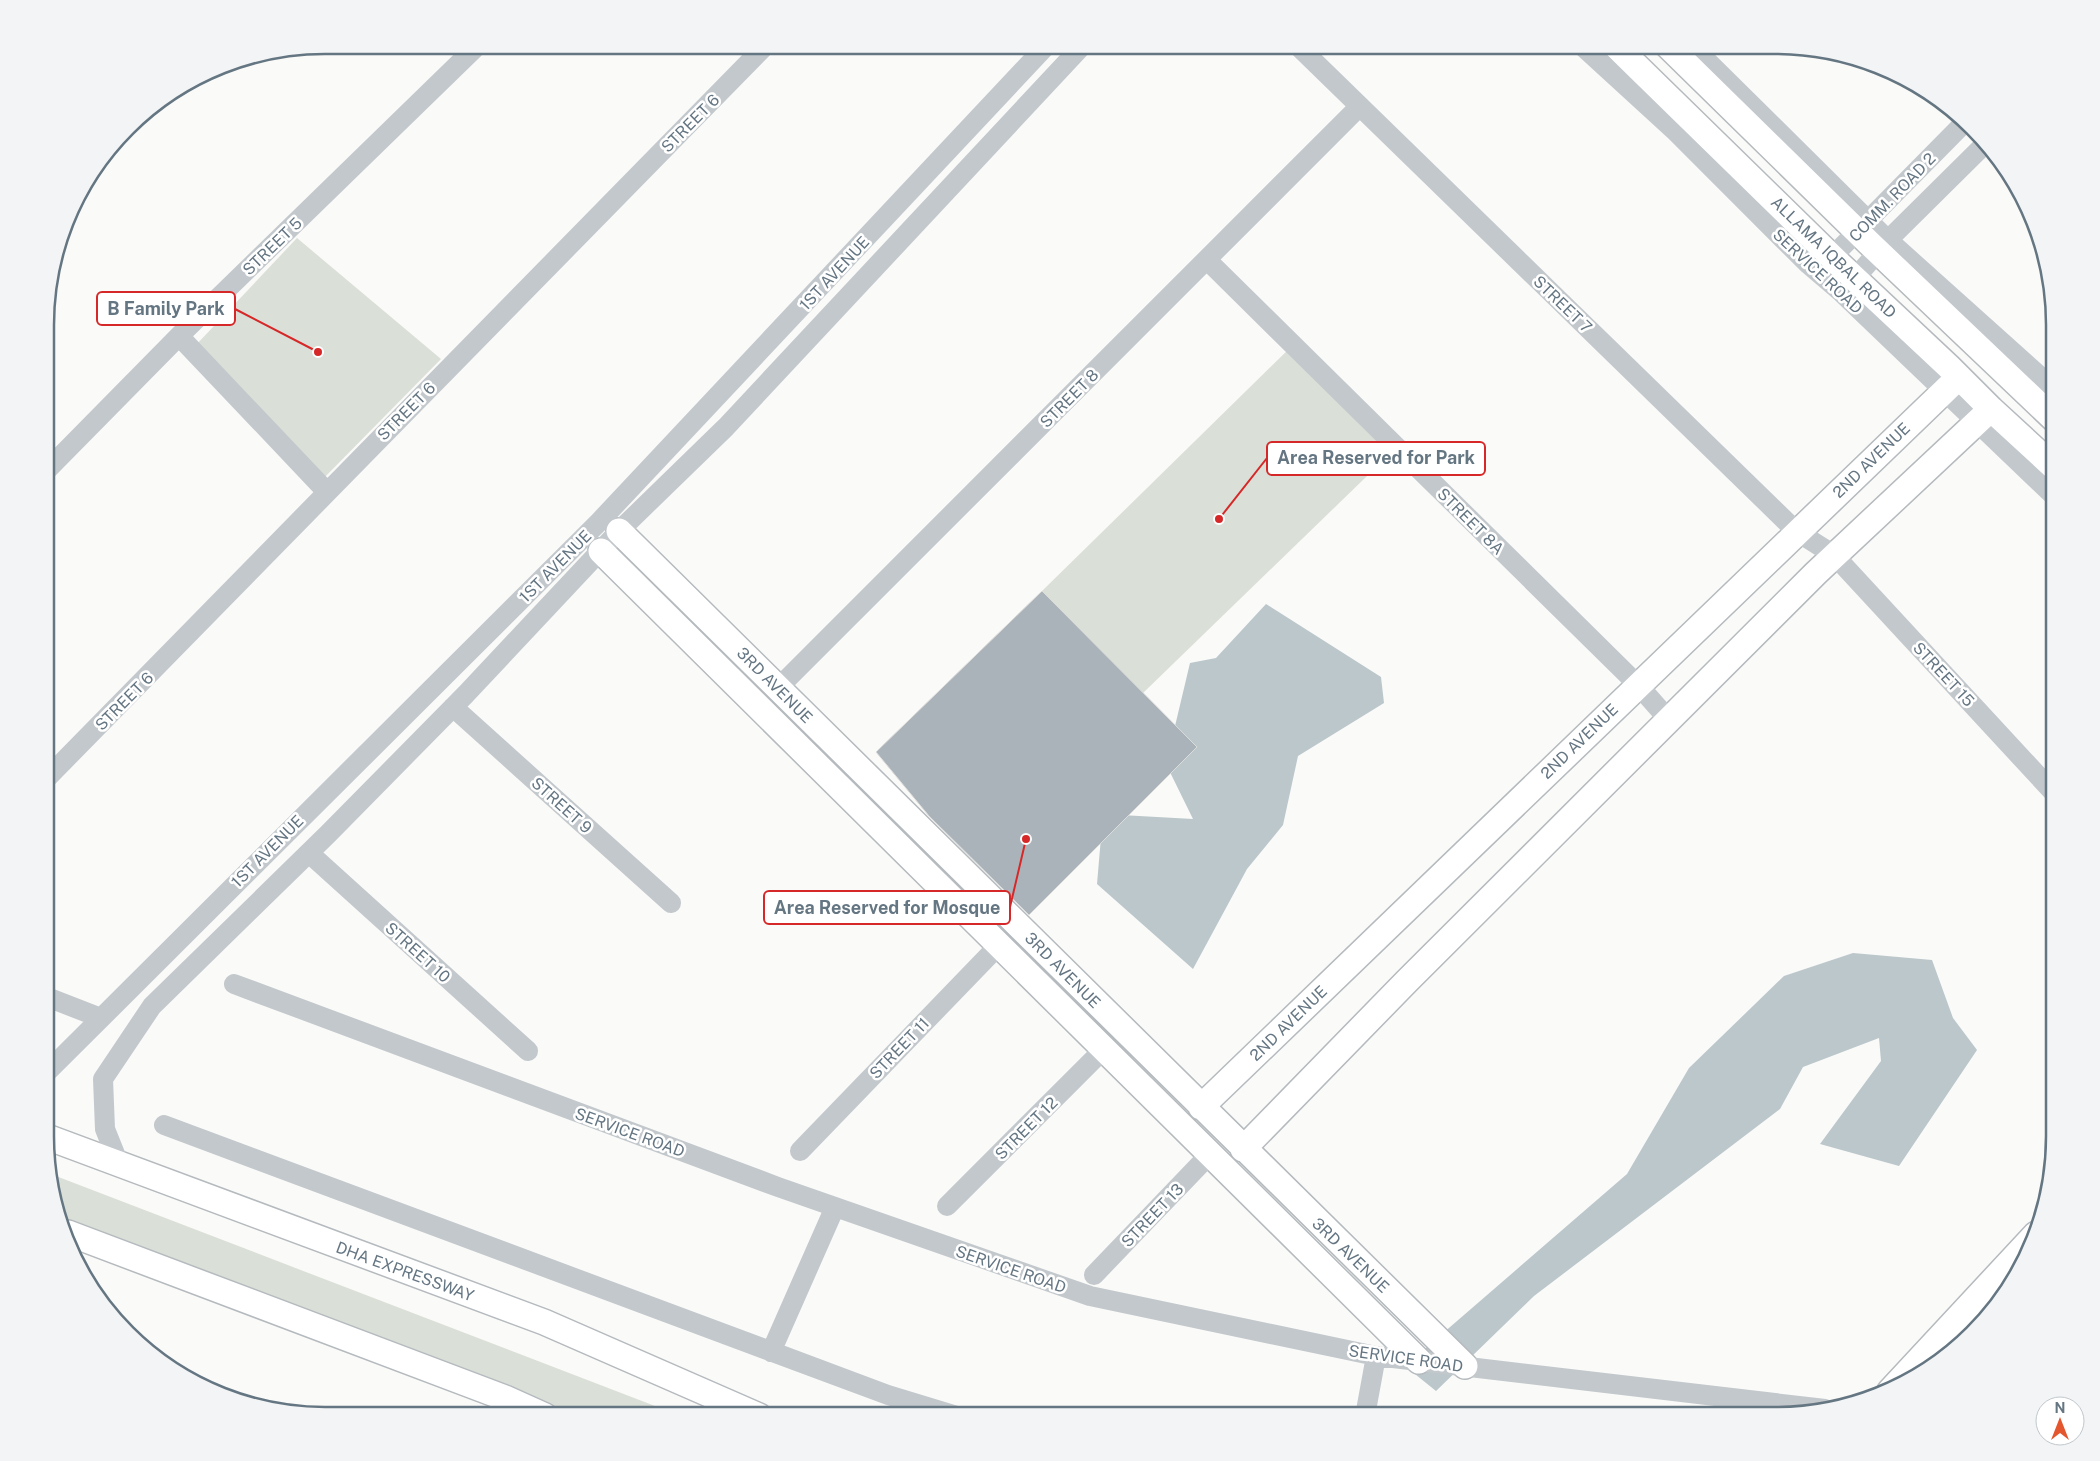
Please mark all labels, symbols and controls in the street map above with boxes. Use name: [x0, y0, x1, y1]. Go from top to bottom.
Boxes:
street label: STREET 6: [657, 90, 723, 156]
street label: COMM. ROAD 2: [1845, 149, 1940, 246]
street label: ALLAMA IQBAL ROAD: [1767, 193, 1900, 322]
street label: STREET 5: [239, 214, 306, 279]
street label: SERVICE ROAD: [1769, 225, 1866, 318]
street label: 1ST AVENUE: [795, 233, 873, 314]
street label: STREET 7: [1529, 272, 1596, 337]
callout: B Family Park: [97, 292, 235, 325]
text: B Family Park: [107, 298, 225, 319]
street label: STREET 8: [1036, 365, 1103, 432]
street label: STREET 6: [373, 378, 439, 444]
street label: 2ND AVENUE: [1829, 419, 1914, 502]
callout: Area Reserved for Park: [1267, 442, 1485, 475]
text: Area Reserved for Park: [1277, 447, 1476, 468]
street label: STREET 8A: [1433, 484, 1508, 559]
street label: 1ST AVENUE: [515, 526, 595, 606]
street label: STREET 15: [1909, 638, 1978, 710]
street label: 3RD AVENUE: [733, 644, 816, 727]
street label: STREET 6: [91, 668, 157, 734]
street label: 2ND AVENUE: [1537, 700, 1622, 783]
street label: STREET 9: [528, 773, 596, 837]
street label: 1ST AVENUE: [227, 811, 307, 891]
callout: Area Reserved for Mosque: [764, 891, 1010, 924]
text: Area Reserved for Mosque: [774, 897, 1000, 918]
street label: STREET 10: [381, 918, 454, 987]
street label: 3RD AVENUE: [1021, 929, 1104, 1012]
street label: 2ND AVENUE: [1246, 982, 1331, 1065]
street label: STREET 11: [866, 1014, 933, 1083]
street label: STREET 12: [991, 1093, 1062, 1164]
street label: SERVICE ROAD: [572, 1104, 687, 1161]
street label: STREET 13: [1117, 1180, 1187, 1251]
street label: 3RD AVENUE: [1308, 1214, 1393, 1297]
street label: DHA EXPRESSWAY: [333, 1238, 477, 1305]
street label: SERVICE ROAD: [953, 1242, 1069, 1297]
street label: SERVICE ROAD: [1347, 1341, 1464, 1376]
north arrow: [2035, 1396, 2085, 1446]
text: N: [2055, 1400, 2065, 1416]

